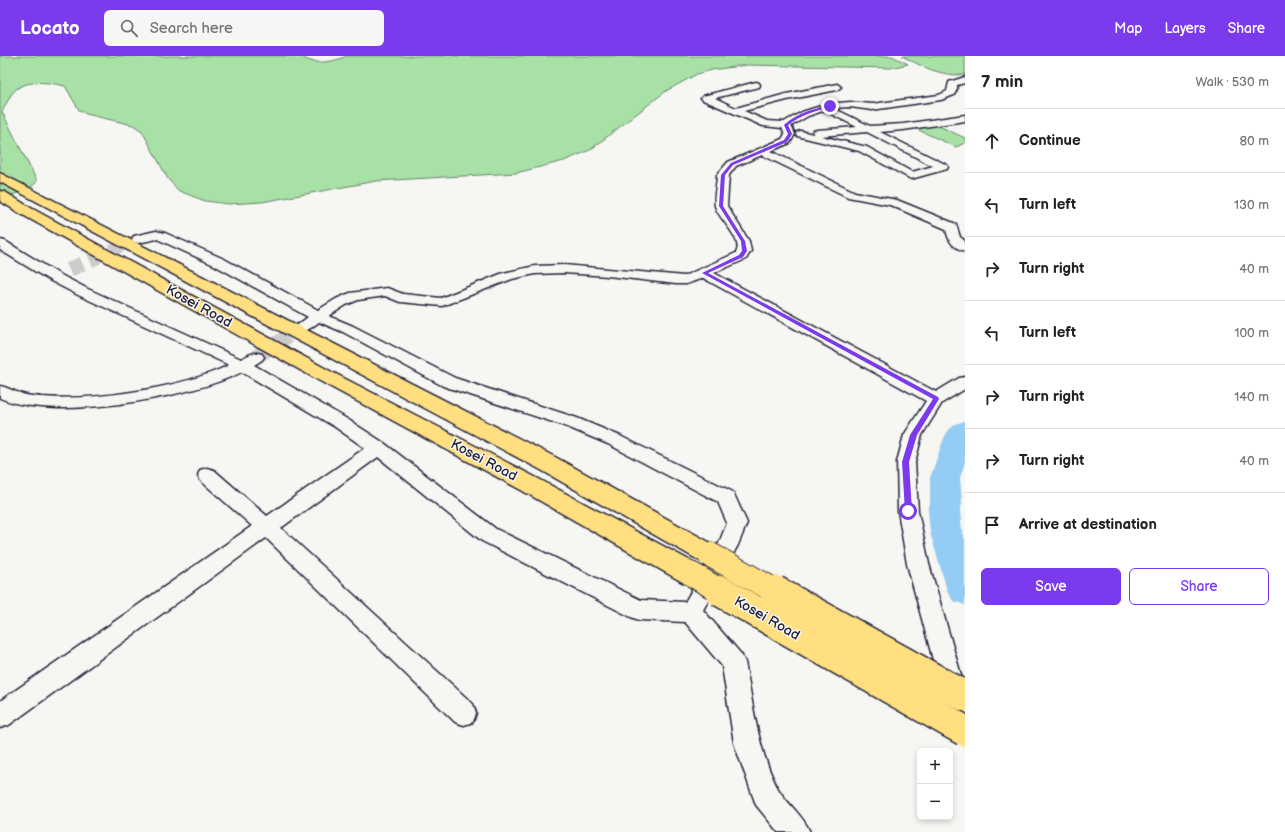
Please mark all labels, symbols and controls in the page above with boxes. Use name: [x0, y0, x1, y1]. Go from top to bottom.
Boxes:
search box: [104, 10, 384, 46]
text: Locato: [20, 17, 80, 40]
icon: search: [118, 17, 140, 39]
text: Search here: [150, 19, 233, 38]
text: Map: [1114, 20, 1142, 37]
text: Layers: [1164, 20, 1206, 37]
text: Share: [1228, 20, 1265, 37]
text: 7 min: [981, 72, 1023, 92]
text: Walk · 530 m: [1195, 74, 1269, 90]
route end: [821, 97, 839, 115]
icon: ahead: [981, 130, 1003, 152]
text: Continue: [1019, 131, 1081, 150]
text: 80 m: [1240, 133, 1269, 149]
icon: left: [981, 194, 1003, 216]
text: Turn left: [1019, 195, 1076, 214]
text: 130 m: [1234, 197, 1269, 213]
icon: right: [981, 258, 1003, 280]
text: Turn right: [1019, 259, 1084, 278]
text: 40 m: [1239, 261, 1269, 277]
street label: Kosei Road: [163, 281, 235, 331]
icon: left: [981, 322, 1003, 344]
text: Turn left: [1019, 323, 1076, 342]
text: 100 m: [1234, 325, 1269, 341]
icon: right: [981, 386, 1003, 408]
text: Turn right: [1019, 387, 1084, 406]
text: 140 m: [1234, 389, 1269, 405]
street label: Kosei Road: [448, 435, 520, 485]
icon: right: [981, 450, 1003, 472]
text: Turn right: [1019, 451, 1084, 470]
text: 40 m: [1239, 453, 1269, 469]
route start: [899, 502, 917, 520]
icon: arrive: [981, 514, 1003, 536]
text: Arrive at destination: [1019, 515, 1157, 534]
button: Save: [981, 568, 1121, 605]
button: Share: [1129, 568, 1269, 605]
street label: Kosei Road: [731, 592, 803, 644]
map controls: [917, 748, 953, 820]
button: +: [917, 748, 953, 784]
button: −: [917, 784, 953, 820]

